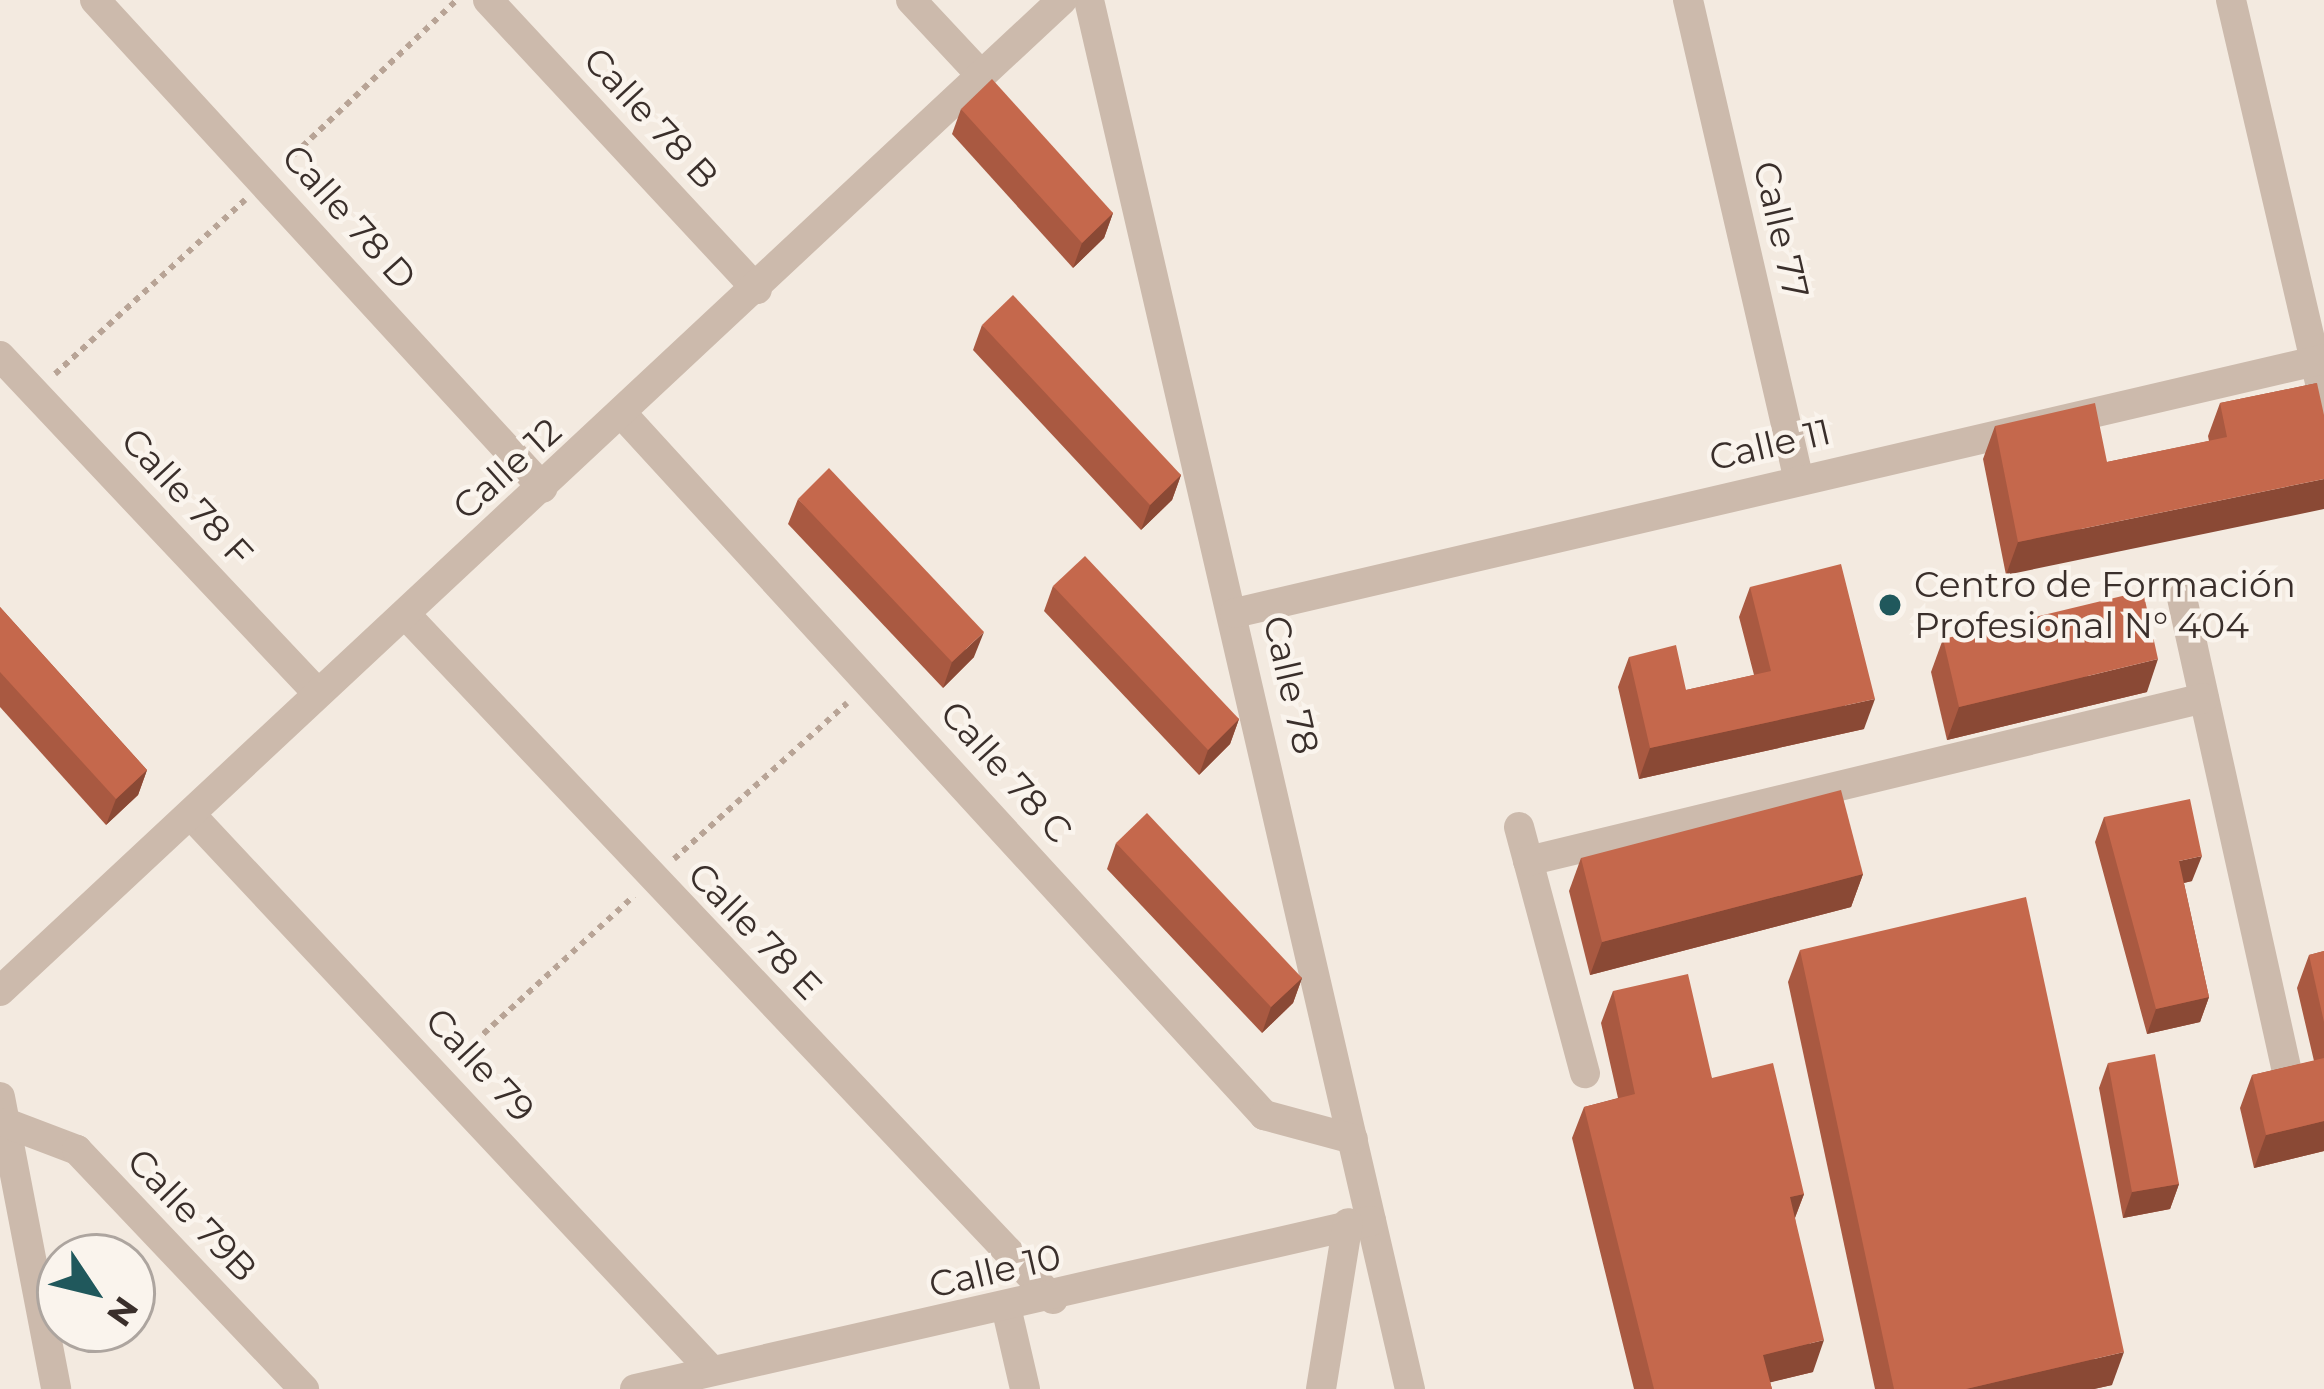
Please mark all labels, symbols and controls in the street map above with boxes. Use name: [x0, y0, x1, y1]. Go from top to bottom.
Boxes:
street label: Calle 78 B: [575, 39, 727, 197]
street label: Calle 78 D: [273, 136, 425, 298]
street label: Calle 77: [1744, 157, 1818, 303]
street label: Calle 12: [444, 409, 570, 529]
street label: Calle 11: [1705, 410, 1835, 480]
street label: Calle 78 F: [112, 419, 262, 575]
place label: Centro de Formación Profesional N° 404: [1914, 562, 2296, 647]
marker: Centro de Formación Profesional N° 404: [1877, 592, 1903, 618]
street label: Calle 78: [1254, 612, 1328, 758]
street label: Calle 78 C: [931, 692, 1081, 852]
street label: Calle 78 E: [679, 853, 831, 1009]
street label: Calle 79: [416, 999, 544, 1131]
street label: Calle 79B: [118, 1140, 266, 1290]
north arrow: [36, 1233, 156, 1353]
street label: Calle 10: [925, 1235, 1065, 1307]
text: N: [99, 1290, 147, 1334]

